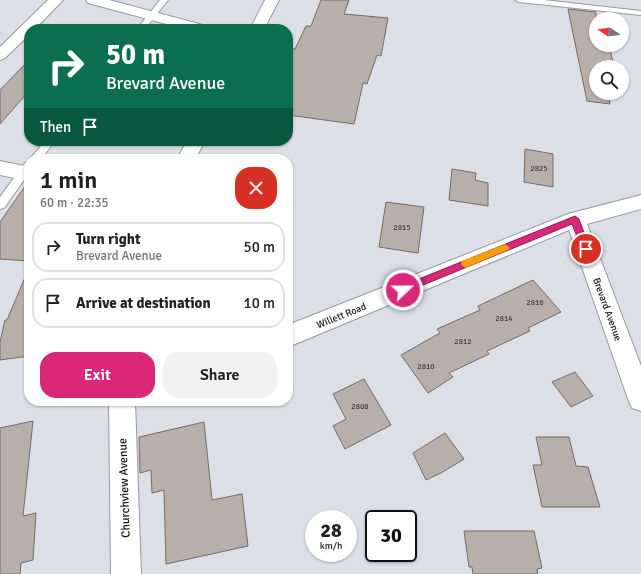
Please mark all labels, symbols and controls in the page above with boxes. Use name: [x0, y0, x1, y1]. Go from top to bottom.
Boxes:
north arrow: [589, 12, 629, 52]
map controls: [589, 12, 629, 100]
text: 50 m: [106, 38, 165, 72]
icon: right: [40, 40, 92, 92]
button: search: [589, 60, 629, 100]
text: Brevard Avenue: [106, 72, 225, 94]
icon: arrive: [79, 116, 101, 138]
text: Then: [40, 118, 71, 136]
house number: 2825: [530, 163, 548, 173]
text: 1 min: [40, 165, 97, 195]
button: close: [235, 167, 277, 209]
text: 60 m · 22:35: [40, 195, 109, 211]
house number: 2815: [393, 222, 411, 232]
text: Turn right: [76, 230, 141, 248]
pin: [569, 232, 603, 266]
icon: right: [42, 236, 64, 258]
text: 50 m: [244, 238, 275, 256]
icon: arrive: [575, 238, 597, 260]
text: Brevard Avenue: [76, 248, 162, 264]
position arrow: [382, 269, 424, 311]
street label: Brevard Avenue: [590, 276, 624, 343]
icon: arrive: [42, 292, 64, 314]
text: Arrive at destination: [76, 294, 211, 312]
text: 10 m: [244, 294, 275, 312]
house number: 2816: [526, 297, 544, 307]
street label: Willett Road: [315, 301, 368, 331]
house number: 2814: [495, 313, 513, 323]
house number: 2812: [454, 336, 472, 346]
button: Exit: [40, 352, 155, 398]
button: Share: [163, 352, 277, 398]
house number: 2810: [417, 361, 435, 371]
house number: 2808: [351, 401, 369, 411]
street label: Churchview Avenue: [115, 438, 134, 538]
speed limit sign: 30: [365, 510, 417, 562]
text: 28: [320, 518, 342, 543]
text: km/h: [320, 540, 342, 552]

